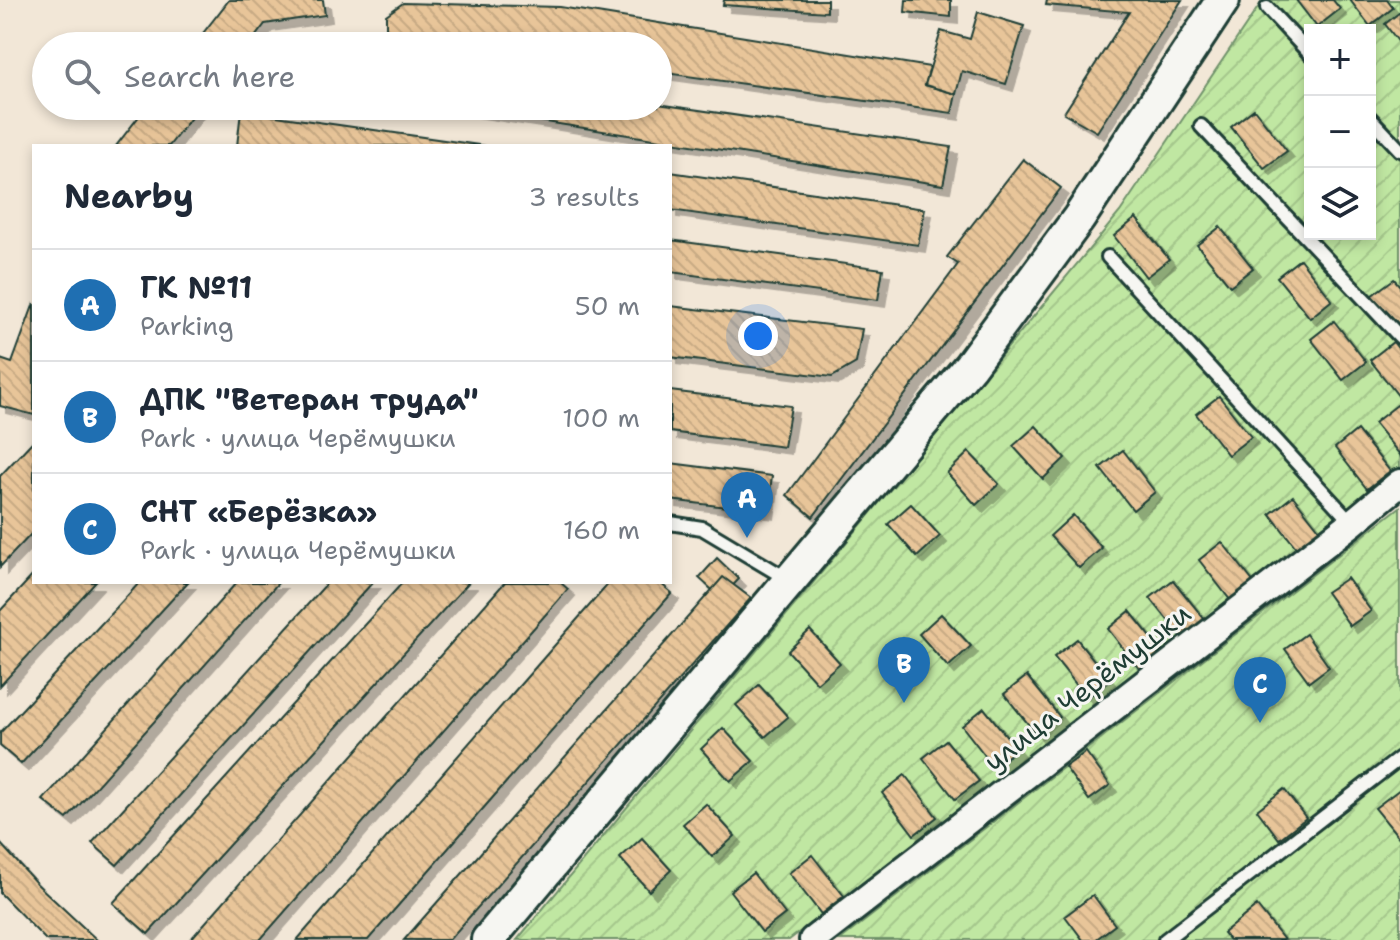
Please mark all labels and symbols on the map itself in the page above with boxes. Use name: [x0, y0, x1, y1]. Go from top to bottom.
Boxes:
your location: [738, 316, 778, 356]
pin: A: [721, 472, 773, 538]
street label: улица Черёмушки: [976, 594, 1198, 780]
pin: B: [878, 637, 930, 703]
pin: C: [1234, 657, 1286, 723]

